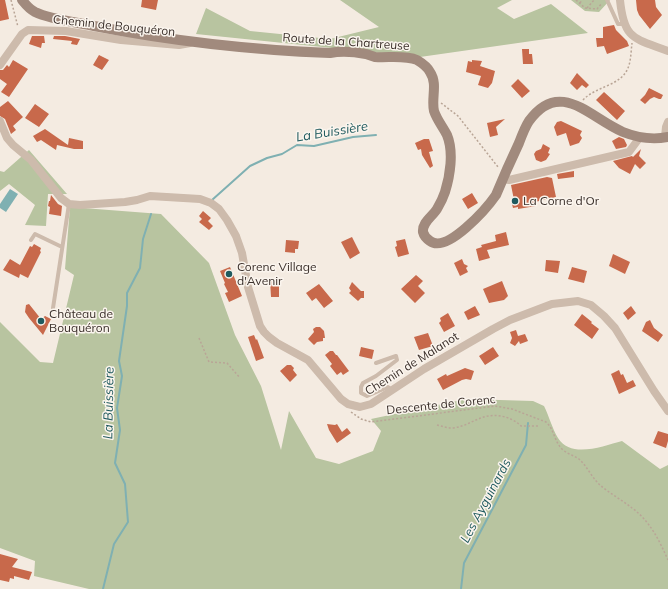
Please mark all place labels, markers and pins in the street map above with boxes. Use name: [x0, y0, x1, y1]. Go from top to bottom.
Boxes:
place label: La Corne d'Or: [523, 194, 599, 208]
marker: La Corne d'Or: [510, 196, 520, 206]
place label: Corenc Village d'Avenir: [237, 260, 316, 288]
marker: Corenc Village d'Avenir: [224, 269, 234, 279]
place label: Château de Bouquéron: [49, 307, 113, 335]
marker: Château de Bouquéron: [36, 316, 46, 326]

